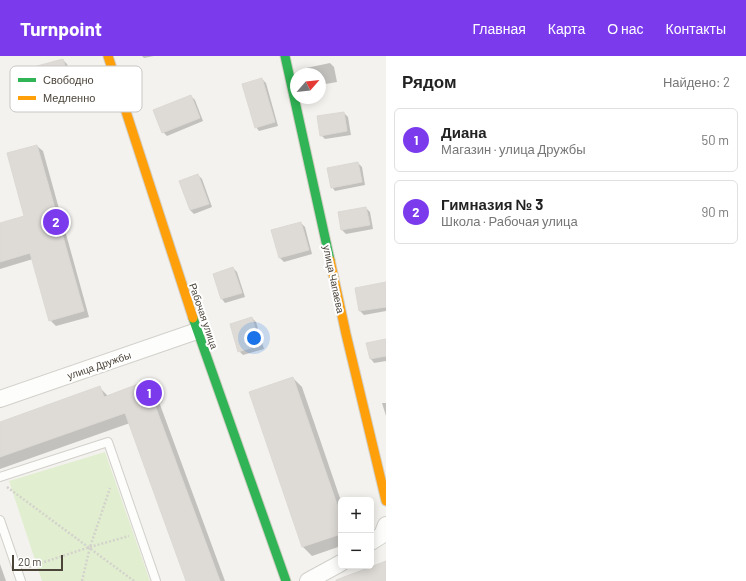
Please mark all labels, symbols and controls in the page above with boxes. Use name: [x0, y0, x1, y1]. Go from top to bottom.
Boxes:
text: Turnpoint: [20, 17, 102, 40]
text: Главная: [473, 20, 526, 37]
text: Карта: [548, 20, 585, 37]
text: О нас: [607, 20, 644, 37]
text: Контакты: [666, 20, 726, 37]
legend: [10, 66, 142, 112]
north arrow: [290, 68, 326, 104]
text: Рядом: [402, 71, 457, 91]
text: Свободно: [43, 73, 94, 86]
text: Найдено: 2: [663, 74, 730, 90]
text: Медленно: [43, 91, 95, 104]
text: Диана: [441, 123, 487, 141]
text: 1: [414, 132, 418, 148]
text: 50 m: [702, 132, 729, 148]
text: Магазин · улица Дружбы: [441, 141, 586, 157]
text: Гимназия № 3: [441, 195, 543, 213]
text: 2: [412, 204, 420, 220]
text: 90 m: [702, 204, 729, 220]
pin: 2: [43, 207, 69, 237]
text: Школа · Рабочая улица: [441, 213, 578, 229]
street label: улица Чапаева: [321, 244, 347, 314]
street label: Рабочая улица: [187, 282, 221, 351]
your location: [244, 328, 264, 348]
street label: улица Дружбы: [66, 348, 132, 382]
pin: 1: [136, 378, 162, 408]
map controls: [338, 497, 374, 569]
button: +: [338, 497, 374, 533]
button: −: [338, 533, 374, 569]
scale bar: [12, 553, 63, 572]
text: 20 m: [18, 555, 41, 568]

